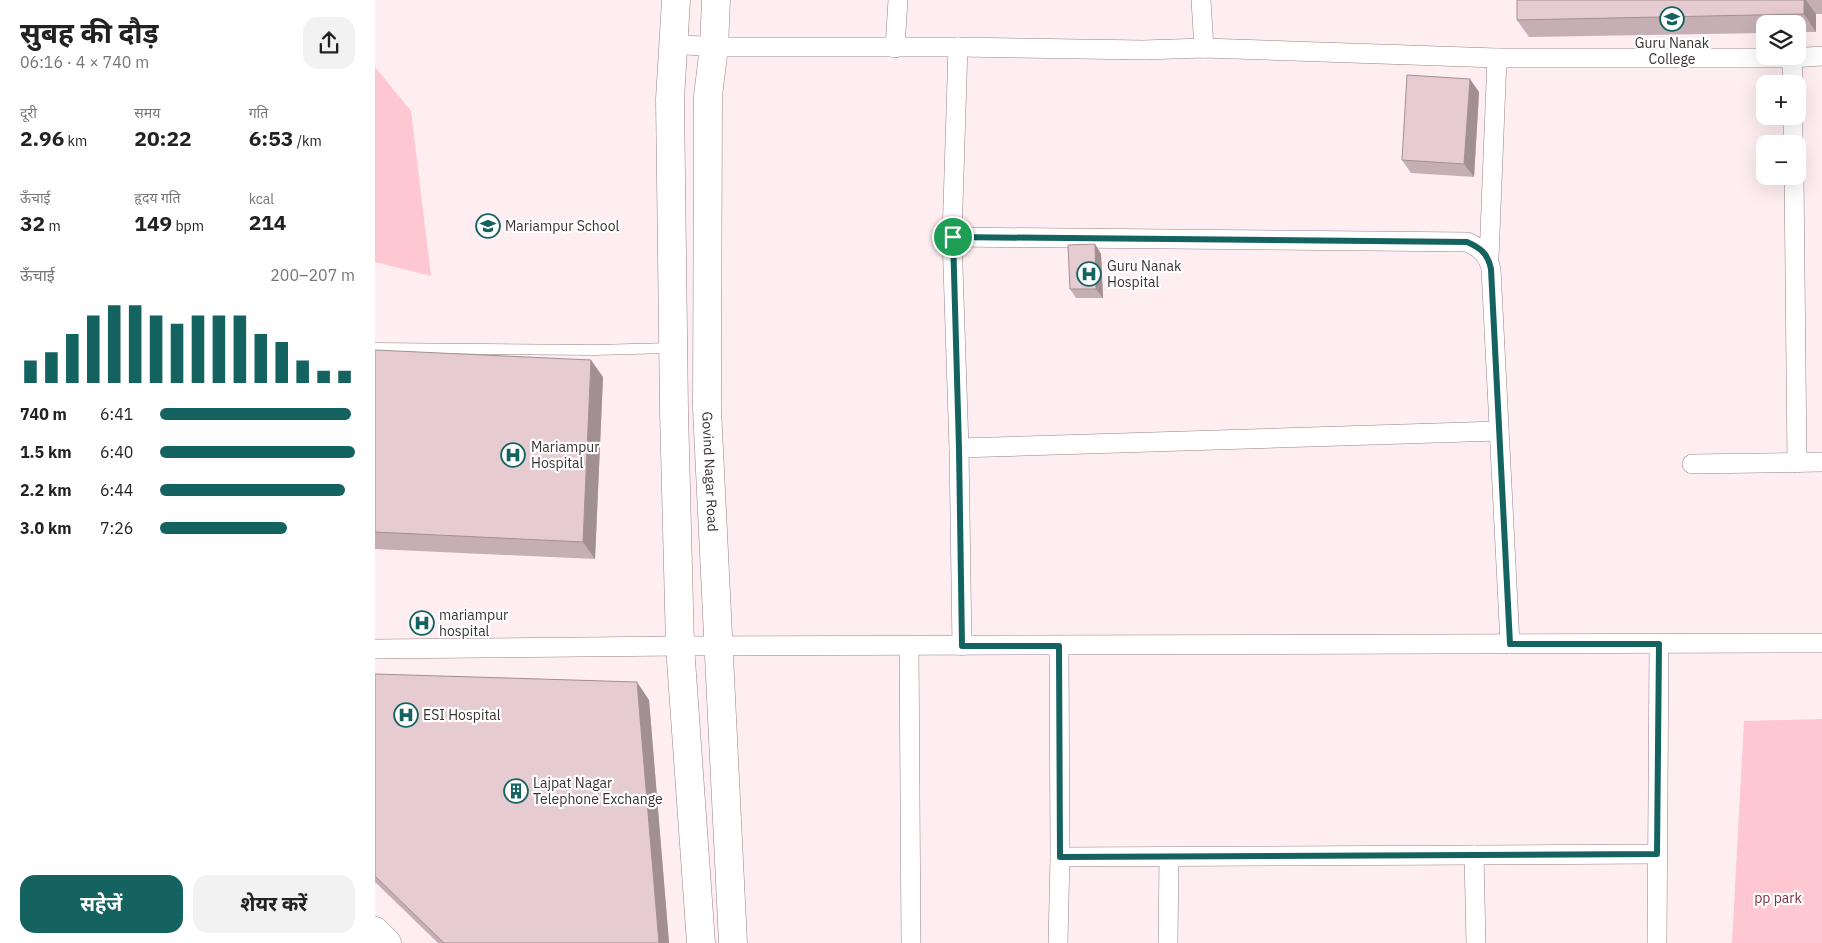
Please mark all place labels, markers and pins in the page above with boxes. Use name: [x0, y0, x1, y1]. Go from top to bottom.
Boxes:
school or university icon: Guru Nanak College: [1659, 6, 1685, 32]
place label: Guru Nanak College: [1635, 34, 1710, 68]
school or university icon: Mariampur School: [475, 213, 501, 239]
pin: [932, 216, 974, 258]
place label: Mariampur School: [505, 217, 620, 235]
place label: Guru Nanak Hospital: [1107, 257, 1182, 291]
hospital icon: Guru Nanak Hospital: [1076, 261, 1102, 287]
place label: Mariampur Hospital: [531, 438, 599, 472]
hospital icon: Mariampur Hospital: [500, 442, 526, 468]
place label: mariampur hospital: [439, 606, 508, 640]
hospital icon: mariampur hospital: [409, 610, 435, 636]
hospital icon: ESI Hospital: [393, 702, 419, 728]
place label: ESI Hospital: [423, 706, 501, 724]
place label: Lajpat Nagar Telephone Exchange: [533, 774, 663, 808]
building icon: Lajpat Nagar Telephone Exchange: [503, 778, 529, 804]

